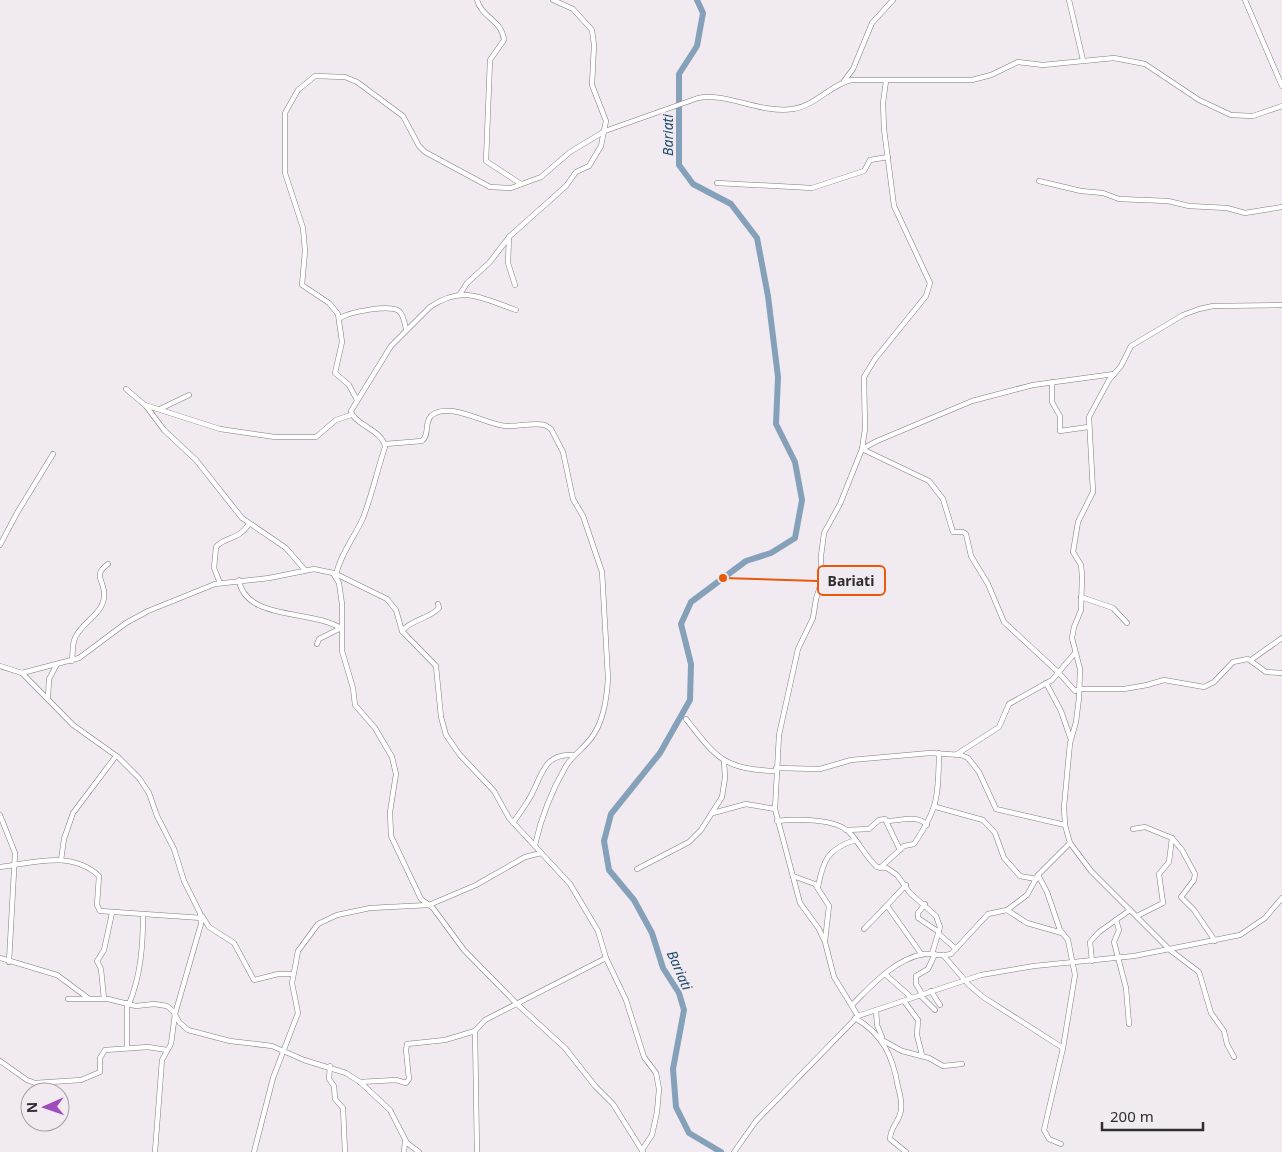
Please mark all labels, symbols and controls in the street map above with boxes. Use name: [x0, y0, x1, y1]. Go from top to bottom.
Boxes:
water label: Bariati: [658, 114, 677, 156]
callout: Bariati: [818, 566, 885, 595]
text: Bariati: [828, 571, 874, 590]
water label: Bariati: [663, 947, 697, 993]
north arrow: [20, 1082, 70, 1132]
scale bar: [1102, 1100, 1203, 1132]
text: N: [22, 1101, 41, 1113]
text: 200 m: [1110, 1106, 1154, 1126]

